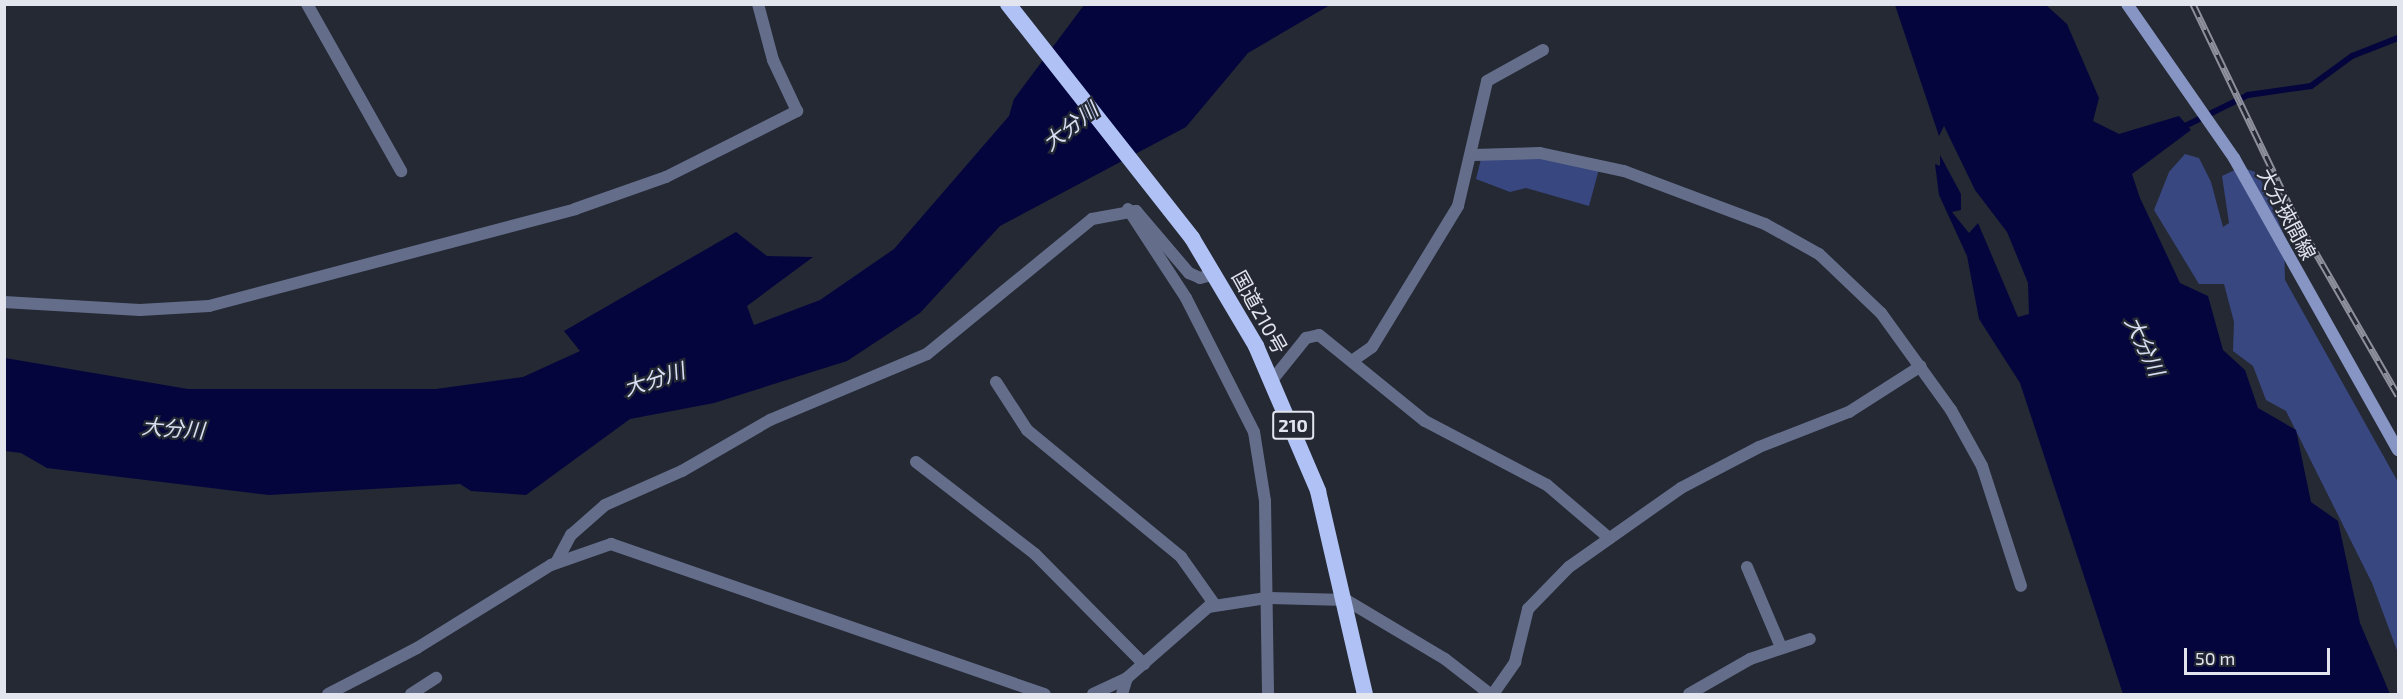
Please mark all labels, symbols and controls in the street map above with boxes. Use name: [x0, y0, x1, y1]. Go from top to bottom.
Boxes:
water label: 大分川: [1037, 97, 1103, 155]
street label: 大分挾間線: [2253, 164, 2321, 264]
street label: 国道210号: [1227, 266, 1293, 358]
water label: 大分川: [2120, 312, 2170, 380]
water label: 大分川: [620, 357, 688, 401]
road number: 210: [1272, 410, 1314, 440]
water label: 大分川: [141, 413, 205, 443]
scale bar: [2187, 636, 2332, 674]
text: 50 m: [2195, 647, 2235, 669]

